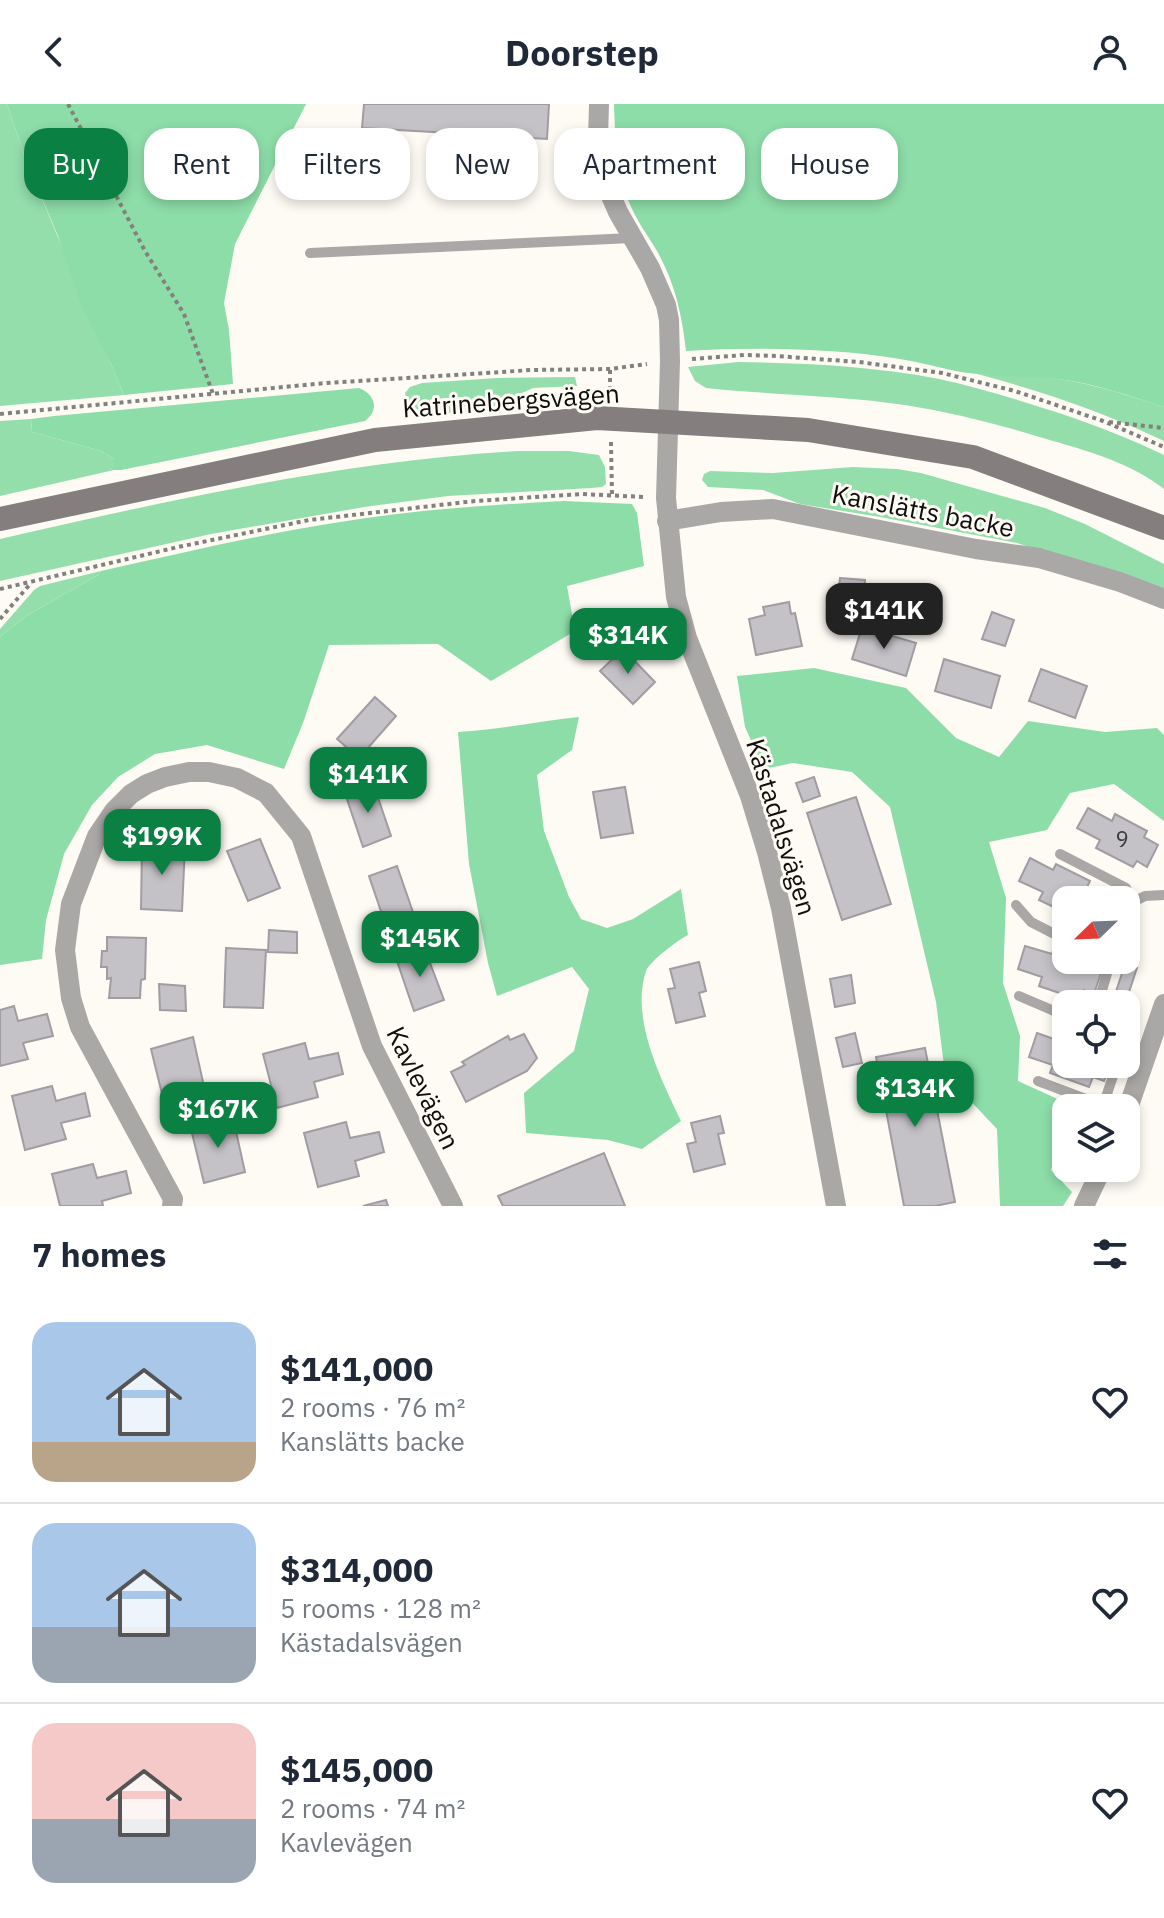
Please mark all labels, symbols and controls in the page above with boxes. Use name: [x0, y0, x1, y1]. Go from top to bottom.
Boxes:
text: Doorstep: [505, 29, 659, 76]
icon: back: [32, 30, 76, 74]
icon: person: [1088, 30, 1132, 74]
chip: Buy: [24, 128, 128, 200]
chip: Rent: [144, 128, 259, 200]
chip: Filters: [275, 128, 410, 200]
chip: New: [426, 128, 538, 200]
chip: Apartment: [554, 128, 745, 200]
chip: House: [761, 128, 898, 200]
street label: Katrinebergsvägen: [401, 375, 621, 425]
street label: Kanslätts backe: [829, 476, 1017, 544]
pin: $141K: [828, 583, 940, 651]
text: $141K: [844, 592, 924, 626]
pin: $314K: [572, 608, 684, 676]
text: $314K: [588, 617, 668, 651]
street label: Kästadalsvägen: [739, 734, 825, 919]
pin: $141K: [312, 747, 424, 815]
text: $141K: [328, 756, 408, 790]
pin: $199K: [106, 809, 218, 877]
text: $199K: [122, 818, 202, 852]
house number: 9: [1115, 824, 1129, 853]
north arrow: [1052, 886, 1140, 974]
map controls: [1052, 886, 1140, 1182]
pin: $145K: [364, 911, 476, 979]
text: $145K: [380, 920, 460, 954]
button: locate: [1052, 990, 1140, 1078]
street label: Kavlevägen: [380, 1020, 468, 1155]
pin: $134K: [859, 1061, 971, 1129]
text: $134K: [875, 1070, 955, 1104]
pin: $167K: [162, 1082, 274, 1150]
text: $167K: [178, 1091, 258, 1125]
button: layers: [1052, 1094, 1140, 1182]
text: 7 homes: [32, 1232, 167, 1276]
icon: filters: [1088, 1232, 1132, 1276]
text: $141,000: [280, 1346, 433, 1390]
icon: home: [96, 1354, 192, 1450]
icon: heart: [1088, 1380, 1132, 1424]
text: 2 rooms · 76 m²: [280, 1390, 465, 1424]
text: Kanslätts backe: [280, 1424, 465, 1458]
text: $314,000: [280, 1547, 433, 1591]
icon: home: [96, 1555, 192, 1651]
icon: heart: [1088, 1581, 1132, 1625]
text: 5 rooms · 128 m²: [280, 1591, 481, 1625]
text: Kästadalsvägen: [280, 1625, 463, 1659]
text: $145,000: [280, 1747, 433, 1791]
icon: home: [96, 1755, 192, 1851]
icon: heart: [1088, 1781, 1132, 1825]
text: 2 rooms · 74 m²: [280, 1791, 465, 1825]
text: Kavlevägen: [280, 1825, 413, 1859]

